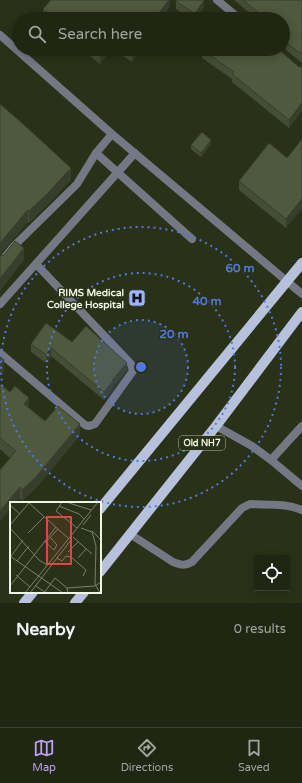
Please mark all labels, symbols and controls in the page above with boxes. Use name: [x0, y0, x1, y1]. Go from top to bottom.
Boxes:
search box: [12, 12, 290, 56]
icon: search: [26, 23, 48, 45]
text: Search here: [58, 25, 142, 43]
text: 60 m: [225, 261, 255, 275]
place label: RIMS Medical College Hospital: [47, 287, 124, 311]
hospital icon: RIMS Medical College Hospital: [127, 288, 147, 308]
text: 40 m: [192, 294, 222, 308]
text: 20 m: [159, 327, 189, 341]
centre of rings: [134, 360, 148, 374]
road number: Old NH7: [179, 436, 225, 450]
inset map: [10, 502, 101, 593]
map controls: [254, 555, 290, 591]
button: locate: [254, 555, 290, 591]
text: Nearby: [16, 619, 75, 640]
text: 0 results: [234, 621, 286, 637]
tab: Map: [32, 737, 56, 774]
tab: Directions: [121, 737, 173, 774]
tab: Saved: [238, 737, 270, 774]

